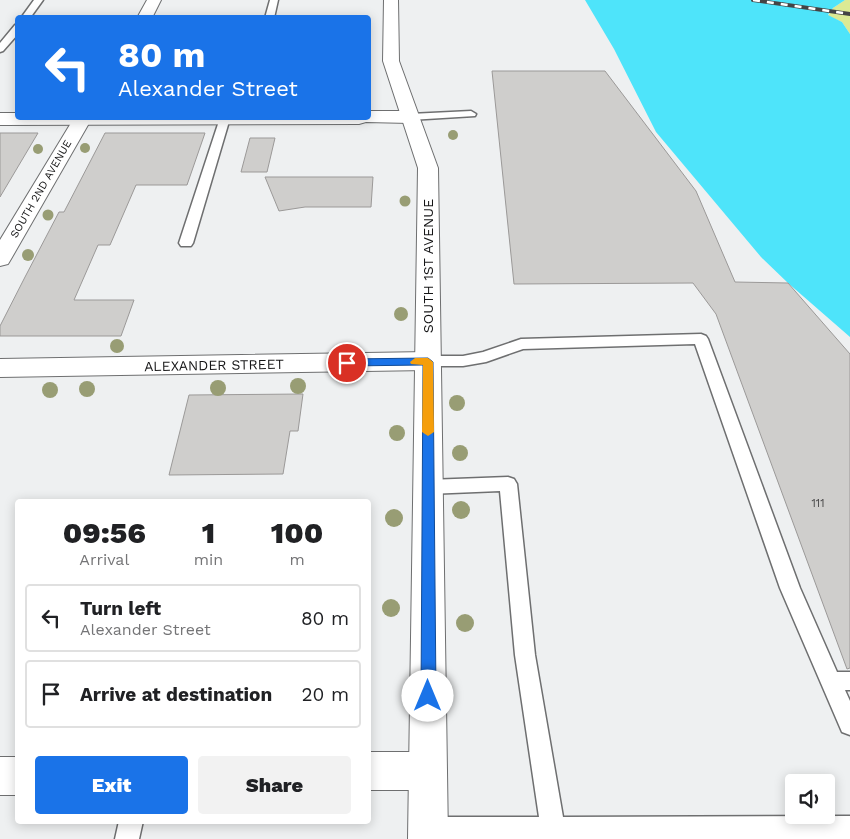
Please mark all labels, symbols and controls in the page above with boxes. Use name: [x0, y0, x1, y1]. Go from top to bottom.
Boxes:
text: 80 m: [118, 34, 205, 76]
icon: left: [35, 35, 100, 100]
text: Alexander Street: [118, 76, 298, 101]
street label: SOUTH 2ND AVENUE: [8, 138, 74, 240]
street label: SOUTH 1ST AVENUE: [420, 199, 436, 333]
pin: [326, 342, 368, 384]
icon: arrive: [333, 349, 361, 377]
street label: ALEXANDER STREET: [144, 356, 285, 374]
house number: 111: [812, 497, 824, 510]
text: 09:56: [63, 515, 146, 550]
text: 1: [202, 515, 215, 550]
text: 100: [271, 515, 323, 550]
text: Arrival: [79, 550, 129, 569]
text: min: [194, 550, 223, 569]
text: m: [289, 550, 305, 569]
text: Turn left: [80, 597, 161, 620]
icon: left: [37, 604, 65, 632]
text: 80 m: [301, 607, 349, 630]
text: Alexander Street: [80, 620, 211, 639]
position arrow: [401, 669, 453, 721]
icon: arrive: [37, 680, 65, 708]
text: Arrive at destination: [80, 683, 272, 706]
text: 20 m: [302, 683, 349, 706]
button: Exit: [35, 756, 188, 814]
button: Share: [198, 756, 351, 814]
map controls: [785, 774, 835, 824]
button: sound: [785, 774, 835, 824]

